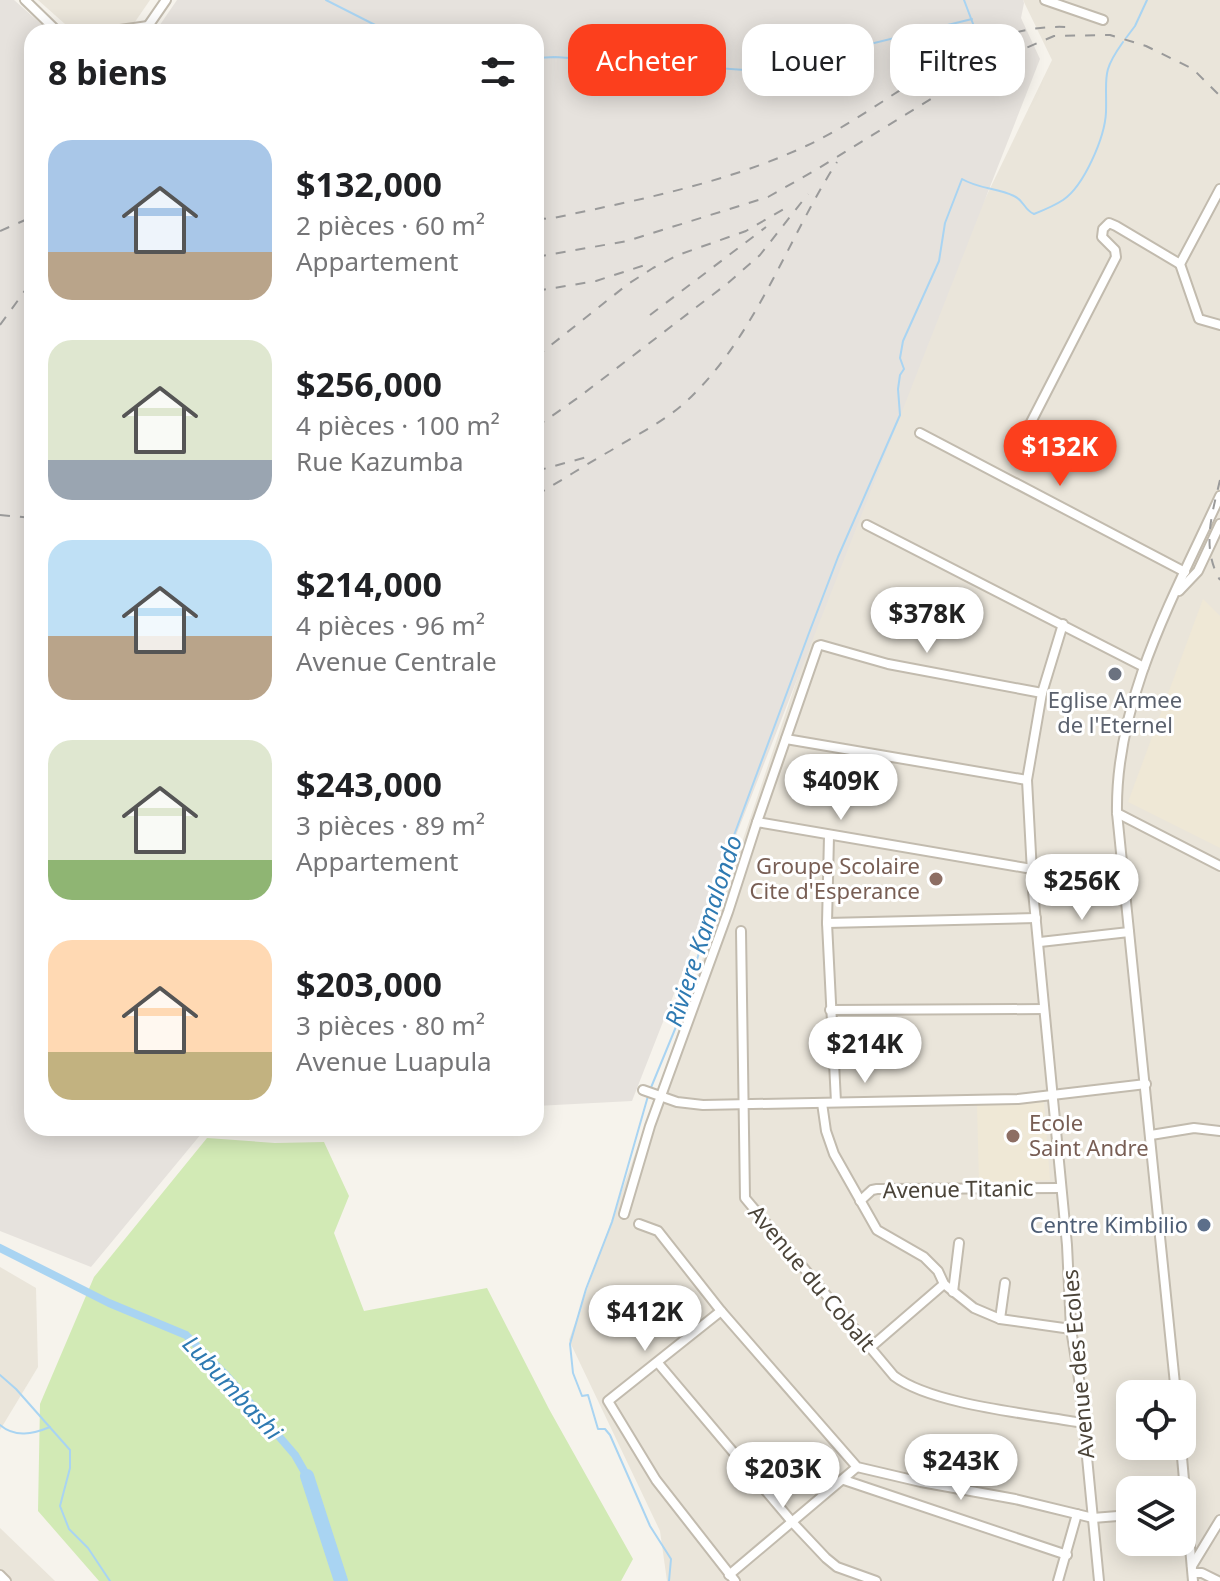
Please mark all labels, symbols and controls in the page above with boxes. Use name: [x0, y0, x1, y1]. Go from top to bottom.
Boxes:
chip: Acheter: [568, 24, 726, 96]
chip: Louer: [742, 24, 874, 96]
chip: Filtres: [890, 24, 1025, 96]
text: 8 biens: [48, 49, 167, 95]
icon: filters: [476, 50, 520, 94]
text: $132,000: [296, 161, 442, 207]
icon: home: [112, 172, 208, 268]
text: 2 pièces · 60 m²: [296, 207, 485, 243]
text: Appartement: [296, 243, 458, 279]
text: $256,000: [296, 361, 442, 407]
icon: home: [112, 372, 208, 468]
text: 4 pièces · 100 m²: [296, 407, 500, 443]
pin: $132K: [1004, 420, 1116, 488]
text: $132K: [1022, 428, 1098, 464]
text: Rue Kazumba: [296, 443, 464, 479]
text: $214,000: [296, 561, 442, 607]
icon: home: [112, 572, 208, 668]
pin: $378K: [871, 587, 983, 655]
text: $378K: [889, 595, 965, 631]
text: 4 pièces · 96 m²: [296, 607, 485, 643]
text: Avenue Centrale: [296, 643, 497, 679]
marker: Eglise Armee de l'Eternel: [1106, 665, 1124, 683]
place label: Eglise Armee de l'Eternel: [1048, 684, 1182, 739]
pin: $409K: [785, 754, 897, 822]
text: $243,000: [296, 761, 442, 807]
text: $409K: [803, 762, 879, 798]
icon: home: [112, 772, 208, 868]
text: 3 pièces · 89 m²: [296, 807, 485, 843]
water label: Riviere Kamalondo: [656, 831, 749, 1030]
text: Appartement: [296, 843, 458, 879]
place label: Groupe Scolaire Cite d'Esperance: [750, 850, 920, 905]
pin: $256K: [1026, 854, 1138, 922]
text: $256K: [1044, 862, 1120, 898]
marker: Groupe Scolaire Cite d'Esperance: [927, 870, 945, 888]
text: $203,000: [296, 961, 442, 1007]
icon: home: [112, 972, 208, 1068]
text: 3 pièces · 80 m²: [296, 1007, 485, 1043]
pin: $214K: [809, 1017, 921, 1085]
text: $214K: [827, 1025, 903, 1061]
text: Avenue Luapula: [296, 1043, 492, 1079]
place label: Ecole Saint Andre: [1029, 1107, 1149, 1162]
marker: Ecole Saint Andre: [1004, 1127, 1022, 1145]
street label: Avenue Titanic: [882, 1172, 1034, 1204]
street label: Avenue du Cobalt: [743, 1198, 883, 1357]
place label: Centre Kimbilio: [1030, 1209, 1188, 1239]
marker: Centre Kimbilio: [1195, 1216, 1213, 1234]
street label: Avenue des Ecoles: [1054, 1268, 1100, 1460]
pin: $412K: [589, 1285, 701, 1353]
text: $412K: [607, 1293, 683, 1329]
water label: Lubumbashi: [176, 1327, 291, 1447]
map controls: [1116, 1380, 1196, 1556]
button: locate: [1116, 1380, 1196, 1460]
pin: $243K: [905, 1434, 1017, 1502]
pin: $203K: [727, 1442, 839, 1510]
text: $243K: [923, 1442, 999, 1478]
text: $203K: [745, 1450, 821, 1486]
button: layers: [1116, 1476, 1196, 1556]

